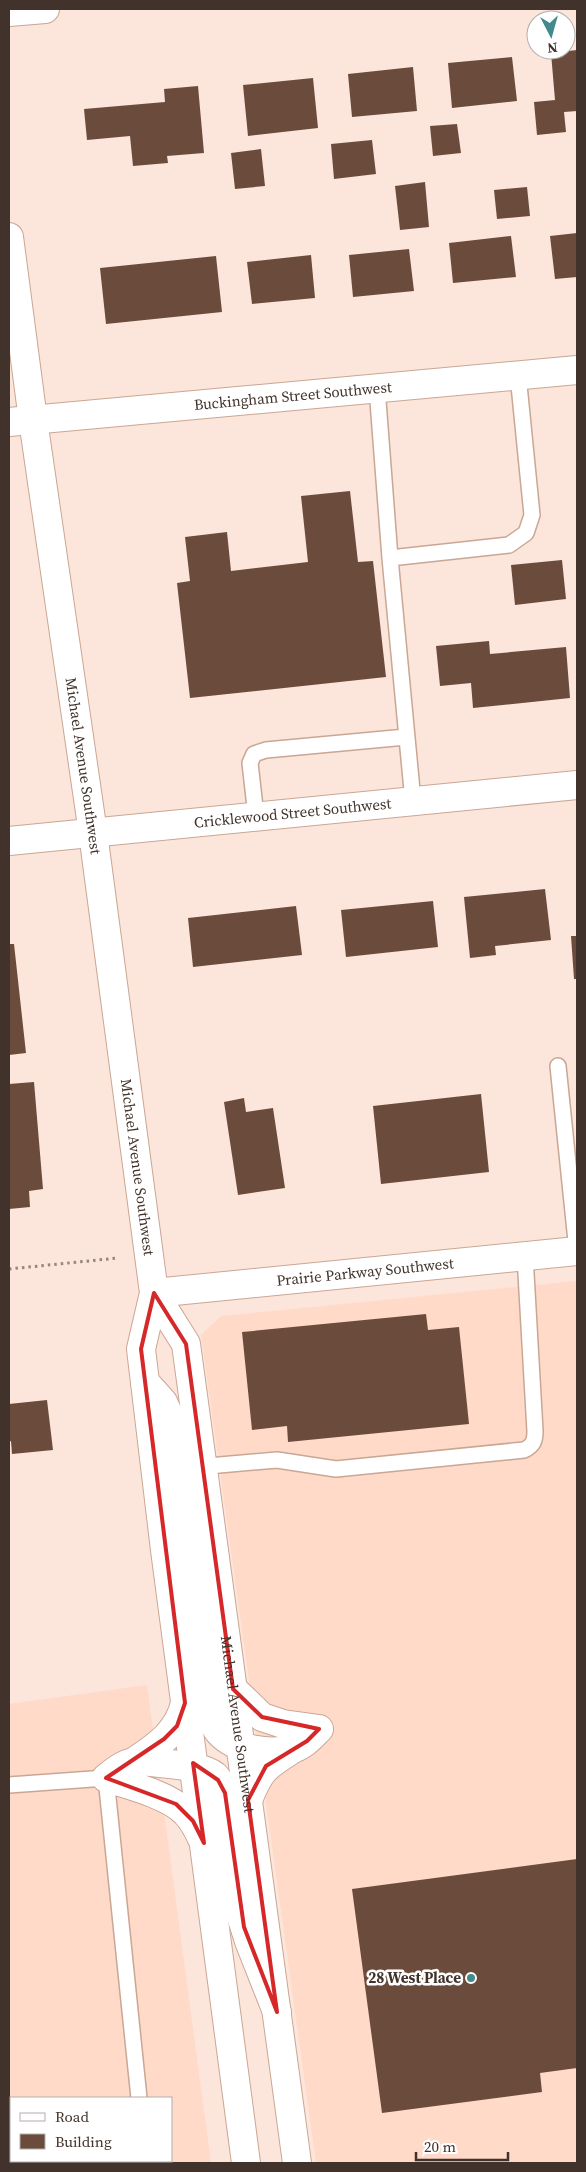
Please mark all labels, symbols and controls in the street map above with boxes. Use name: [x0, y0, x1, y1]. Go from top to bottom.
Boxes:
north arrow: [526, 10, 576, 60]
text: N: [546, 37, 558, 58]
street label: Buckingham Street Southwest: [193, 376, 393, 415]
street label: Michael Avenue Southwest: [61, 676, 107, 856]
street label: Cricklewood Street Southwest: [193, 792, 392, 833]
street label: Michael Avenue Southwest: [116, 1077, 160, 1257]
street label: Prairie Parkway Southwest: [275, 1252, 455, 1291]
street label: Michael Avenue Southwest: [216, 1634, 260, 1814]
place label: 28 West Place: [368, 1967, 461, 1988]
marker: 28 West Place: [465, 1972, 477, 1984]
legend: [10, 2097, 172, 2162]
text: Road: [55, 2106, 89, 2127]
scale bar: [416, 2130, 508, 2162]
text: Building: [55, 2131, 112, 2152]
text: 20 m: [424, 2136, 456, 2157]

